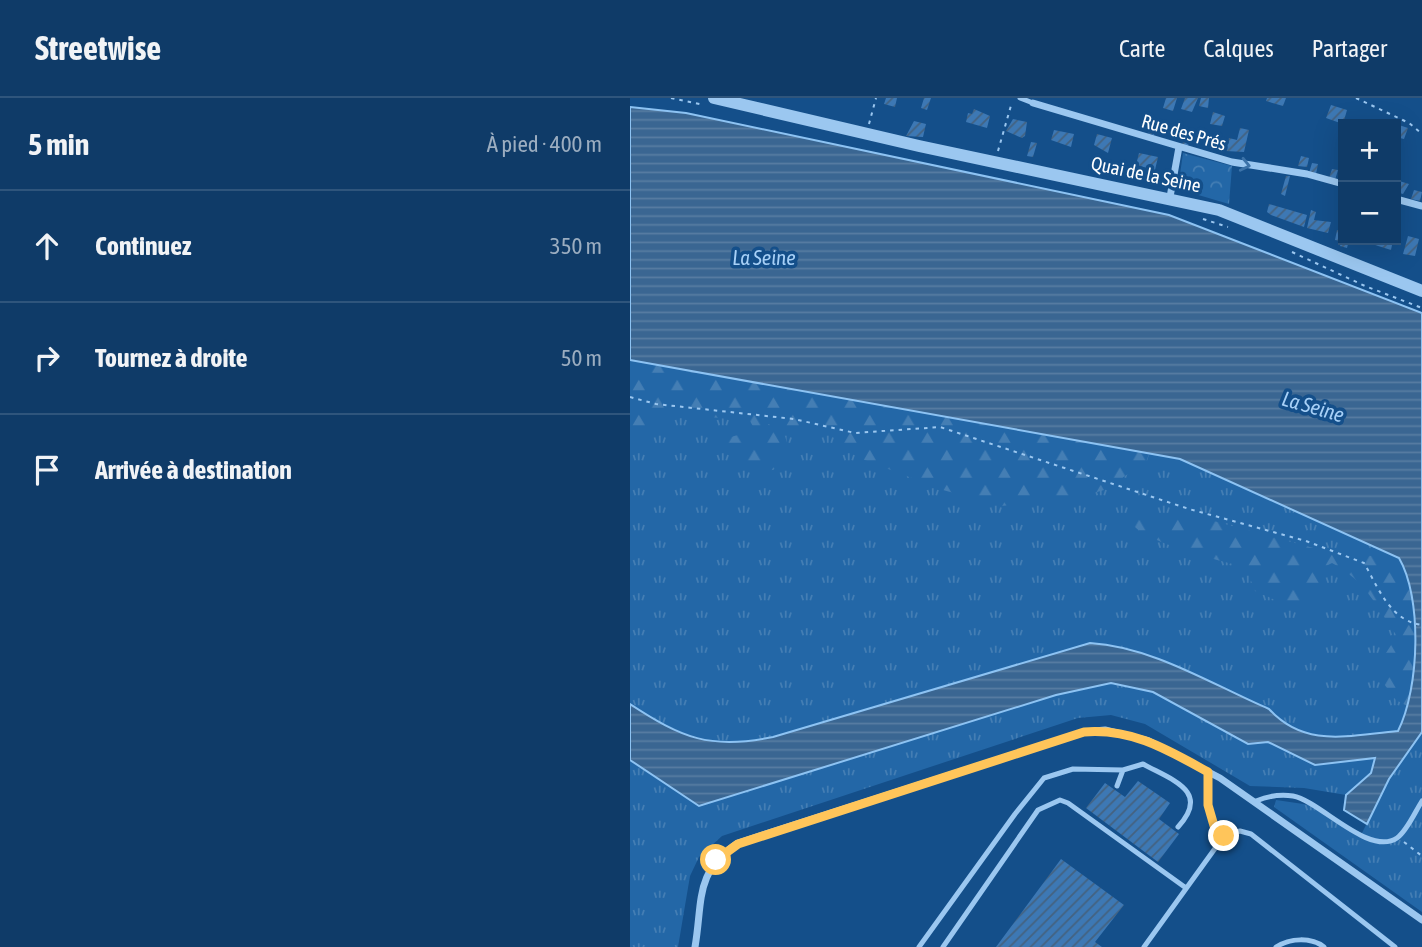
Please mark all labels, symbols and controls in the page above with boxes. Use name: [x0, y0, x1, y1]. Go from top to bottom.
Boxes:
text: Streetwise: [35, 29, 161, 67]
text: Carte: [1119, 35, 1165, 62]
text: Calques: [1203, 35, 1274, 62]
text: Partager: [1312, 35, 1387, 62]
street label: Rue des Prés: [1139, 109, 1229, 155]
map controls: [1338, 119, 1401, 245]
button: +: [1338, 119, 1401, 182]
text: 5 min: [28, 127, 89, 161]
text: À pied · 400 m: [487, 131, 602, 157]
street label: Quai de la Seine: [1089, 152, 1203, 196]
one-way arrow: [1239, 156, 1251, 171]
button: −: [1338, 182, 1401, 245]
icon: ahead: [28, 227, 66, 265]
text: Continuez: [95, 231, 191, 261]
text: 350 m: [550, 233, 602, 259]
water label: La Seine: [732, 245, 796, 269]
icon: right: [28, 339, 66, 377]
text: Tournez à droite: [95, 343, 248, 373]
text: 50 m: [561, 345, 602, 371]
water label: La Seine: [1279, 386, 1347, 426]
icon: arrive: [28, 451, 66, 489]
text: Arrivée à destination: [95, 455, 292, 485]
route end: [1208, 820, 1239, 851]
route start: [700, 844, 731, 875]

